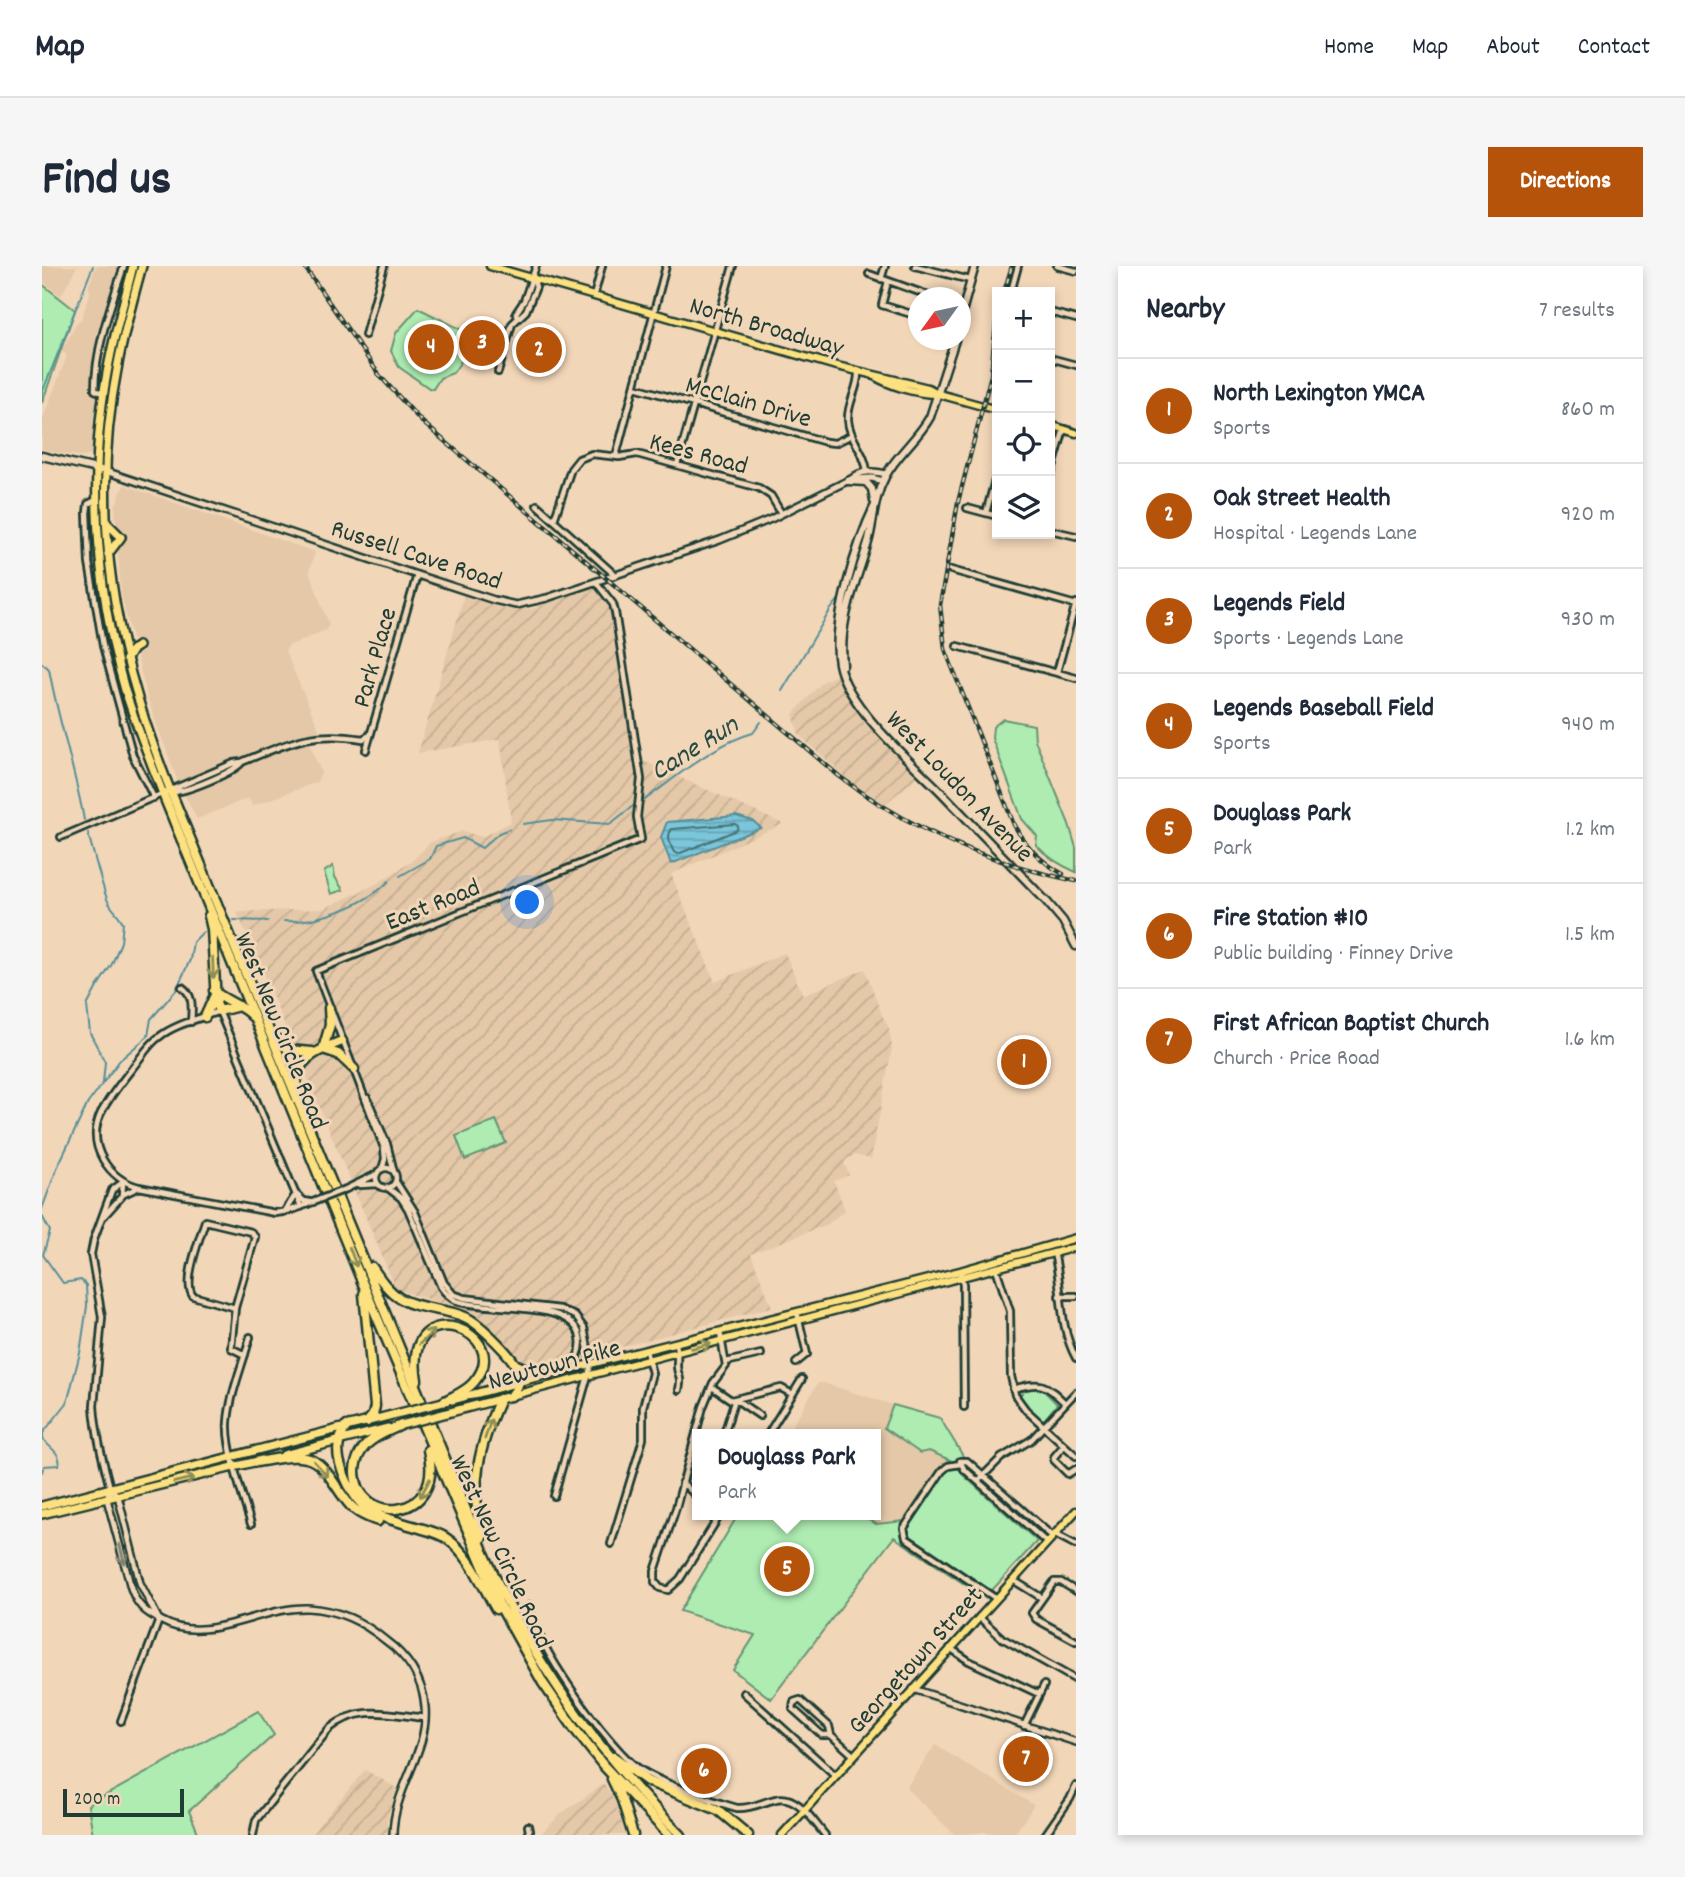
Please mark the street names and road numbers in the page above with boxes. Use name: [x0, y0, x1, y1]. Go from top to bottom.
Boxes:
street label: North Broadway: [685, 289, 848, 368]
street label: McClain Drive: [681, 368, 815, 439]
street label: Kees Road: [645, 425, 751, 486]
street label: Russell Cave Road: [326, 511, 506, 601]
street label: Park Place: [344, 604, 408, 712]
street label: West Loudon Avenue: [876, 703, 1041, 872]
street label: East Road: [380, 871, 486, 942]
street label: West New Circle Road: [223, 927, 336, 1135]
street label: Newtown Pike: [485, 1331, 625, 1402]
street label: West New Circle Road: [439, 1450, 561, 1655]
street label: Georgetown Street: [840, 1579, 993, 1743]

